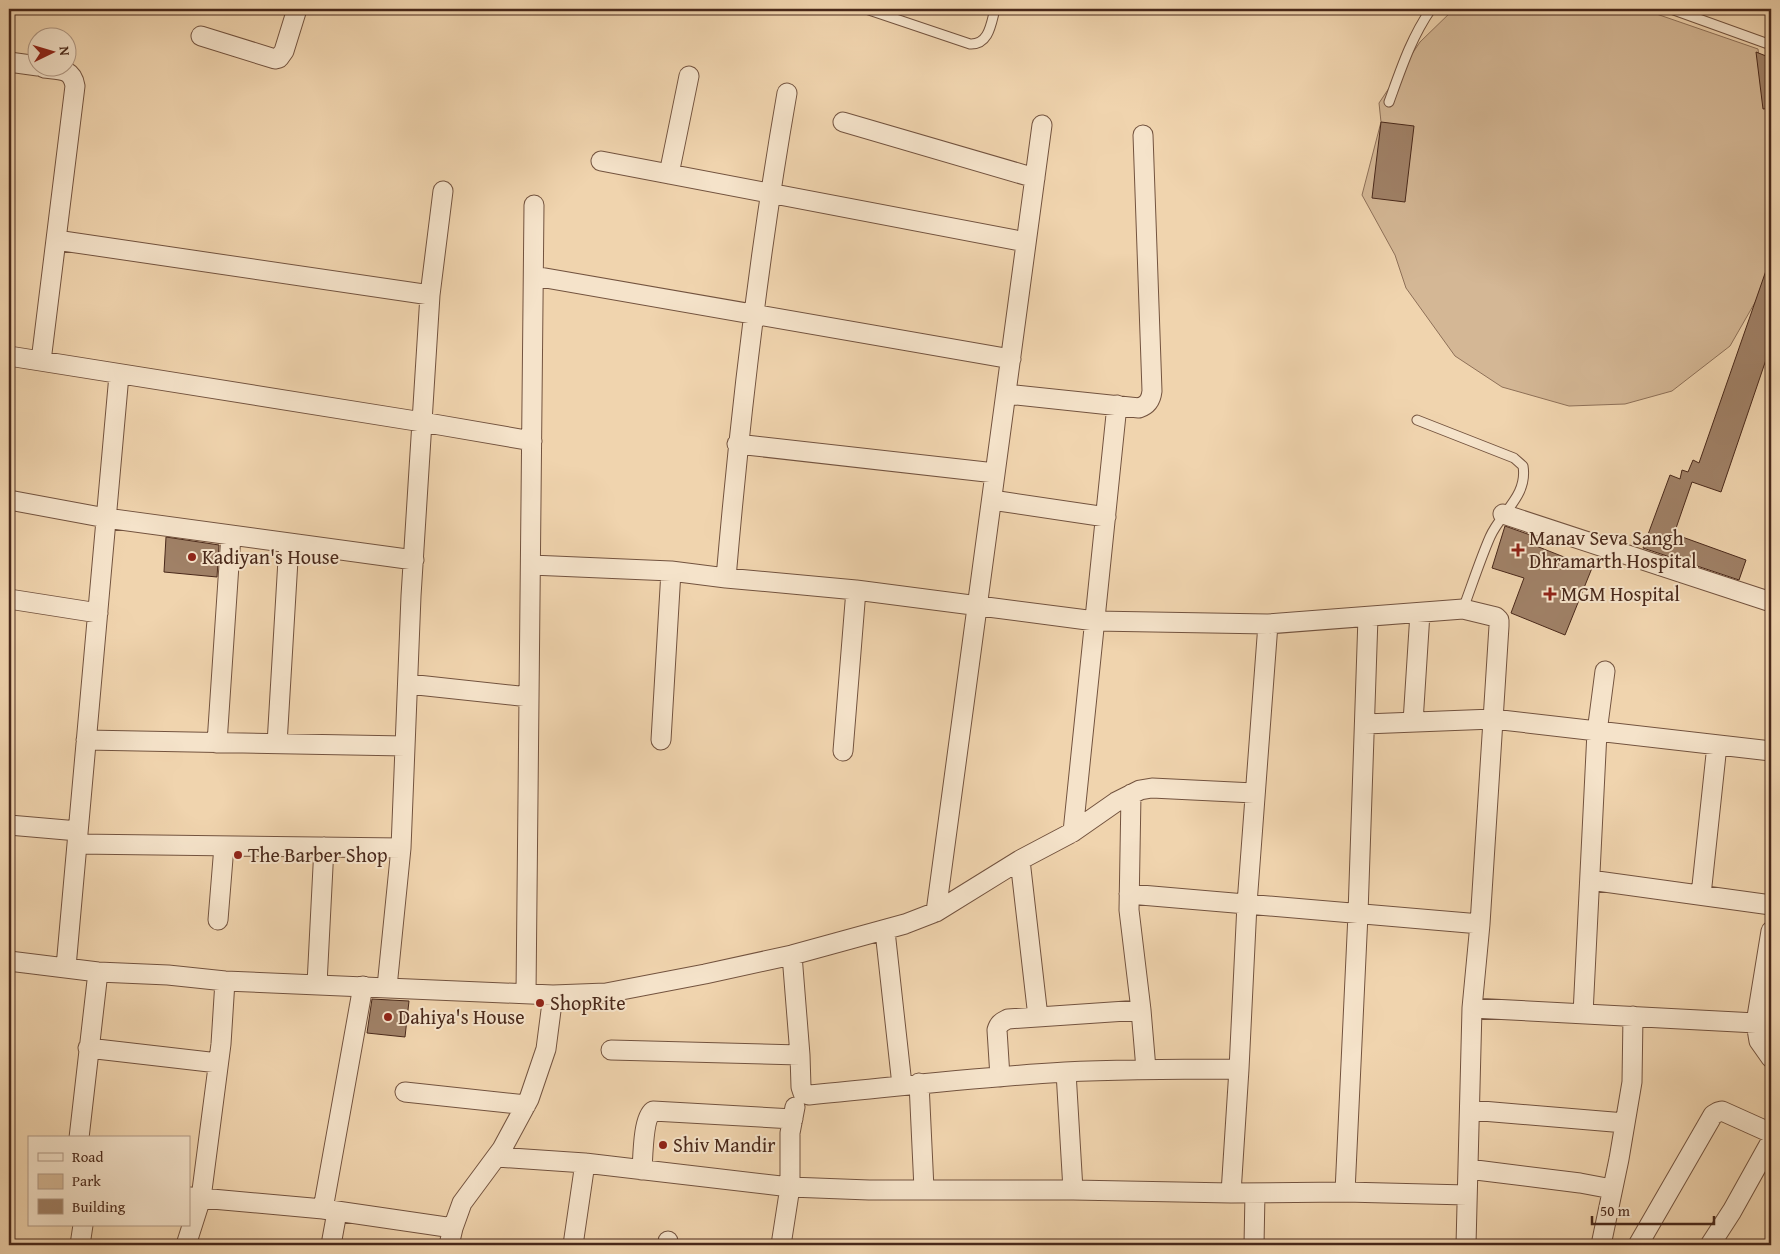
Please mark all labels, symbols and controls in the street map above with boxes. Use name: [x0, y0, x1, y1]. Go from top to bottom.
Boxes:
north arrow: [28, 28, 78, 78]
text: N: [55, 45, 75, 57]
place label: Manav Seva Sangh Dhramarth Hospital: [1529, 523, 1697, 575]
place label: Kadiyan's House: [202, 542, 339, 571]
marker: Manav Seva Sangh Dhramarth Hospital: [1511, 543, 1525, 557]
marker: Kadiyan's House: [186, 551, 198, 563]
place label: MGM Hospital: [1561, 579, 1680, 608]
marker: MGM Hospital: [1543, 587, 1557, 601]
place label: The Barber Shop: [248, 840, 388, 869]
marker: The Barber Shop: [232, 849, 244, 861]
place label: ShopRite: [550, 988, 626, 1017]
marker: ShopRite: [534, 997, 546, 1009]
place label: Dahiya's House: [398, 1002, 525, 1031]
marker: Dahiya's House: [382, 1011, 394, 1023]
place label: Shiv Mandir: [673, 1130, 776, 1159]
legend: [28, 1136, 190, 1226]
marker: Shiv Mandir: [657, 1139, 669, 1151]
text: Road: [72, 1146, 103, 1167]
text: Park: [72, 1170, 101, 1191]
scale bar: [1592, 1194, 1715, 1226]
text: Building: [72, 1196, 126, 1217]
text: 50 m: [1600, 1200, 1631, 1221]

